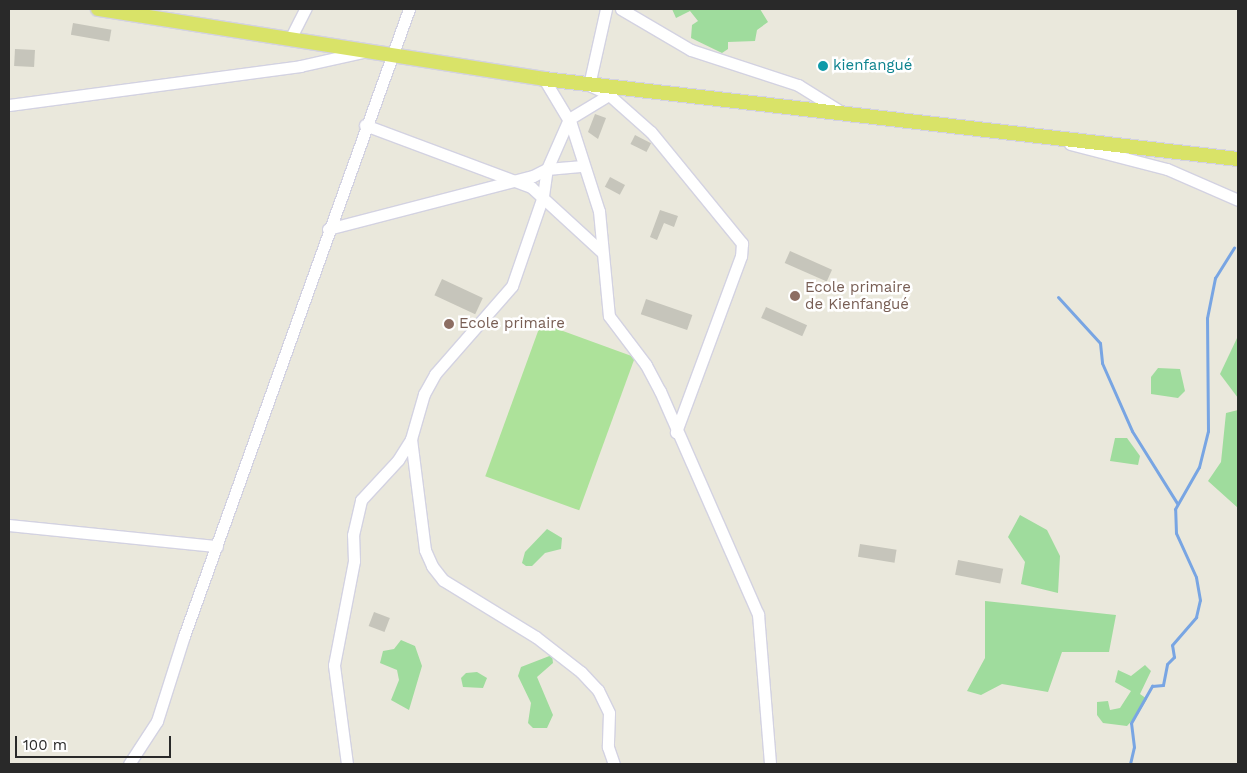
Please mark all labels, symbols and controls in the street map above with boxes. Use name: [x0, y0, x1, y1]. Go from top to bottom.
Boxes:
place label: kienfangué: [833, 57, 912, 75]
marker: kienfangué: [817, 60, 829, 72]
place label: Ecole primaire de Kienfangué: [805, 278, 911, 313]
marker: Ecole primaire de Kienfangué: [789, 290, 801, 302]
place label: Ecole primaire: [459, 315, 565, 333]
marker: Ecole primaire: [443, 318, 455, 330]
scale bar: [18, 726, 174, 758]
text: 100 m: [23, 736, 67, 754]

